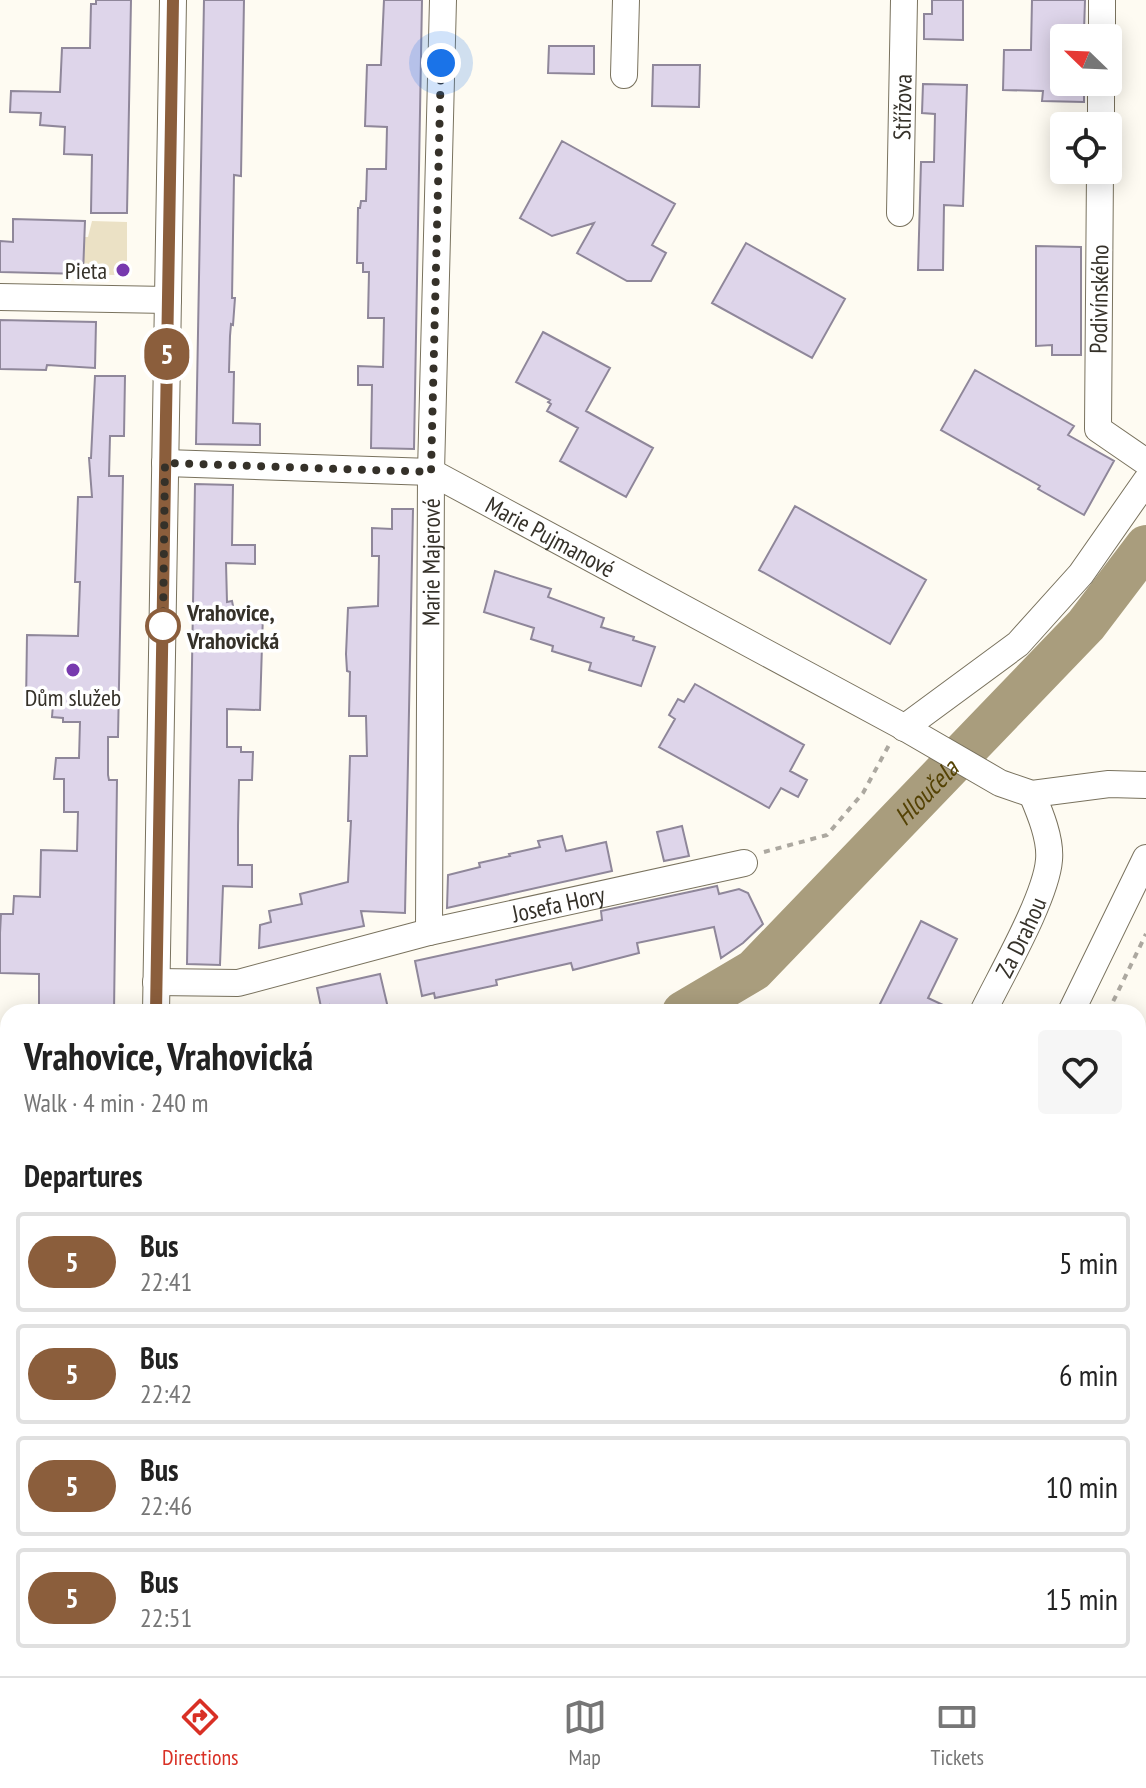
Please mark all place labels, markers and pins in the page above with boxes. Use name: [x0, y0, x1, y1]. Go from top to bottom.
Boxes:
place label: Pieta: [65, 255, 107, 286]
marker: Pieta: [114, 261, 132, 279]
place label: Vrahovice, Vrahovická: [186, 597, 279, 656]
marker: Vrahovice, Vrahovická: [146, 609, 180, 643]
marker: Dům služeb: [64, 661, 82, 679]
place label: Dům služeb: [25, 682, 121, 713]

